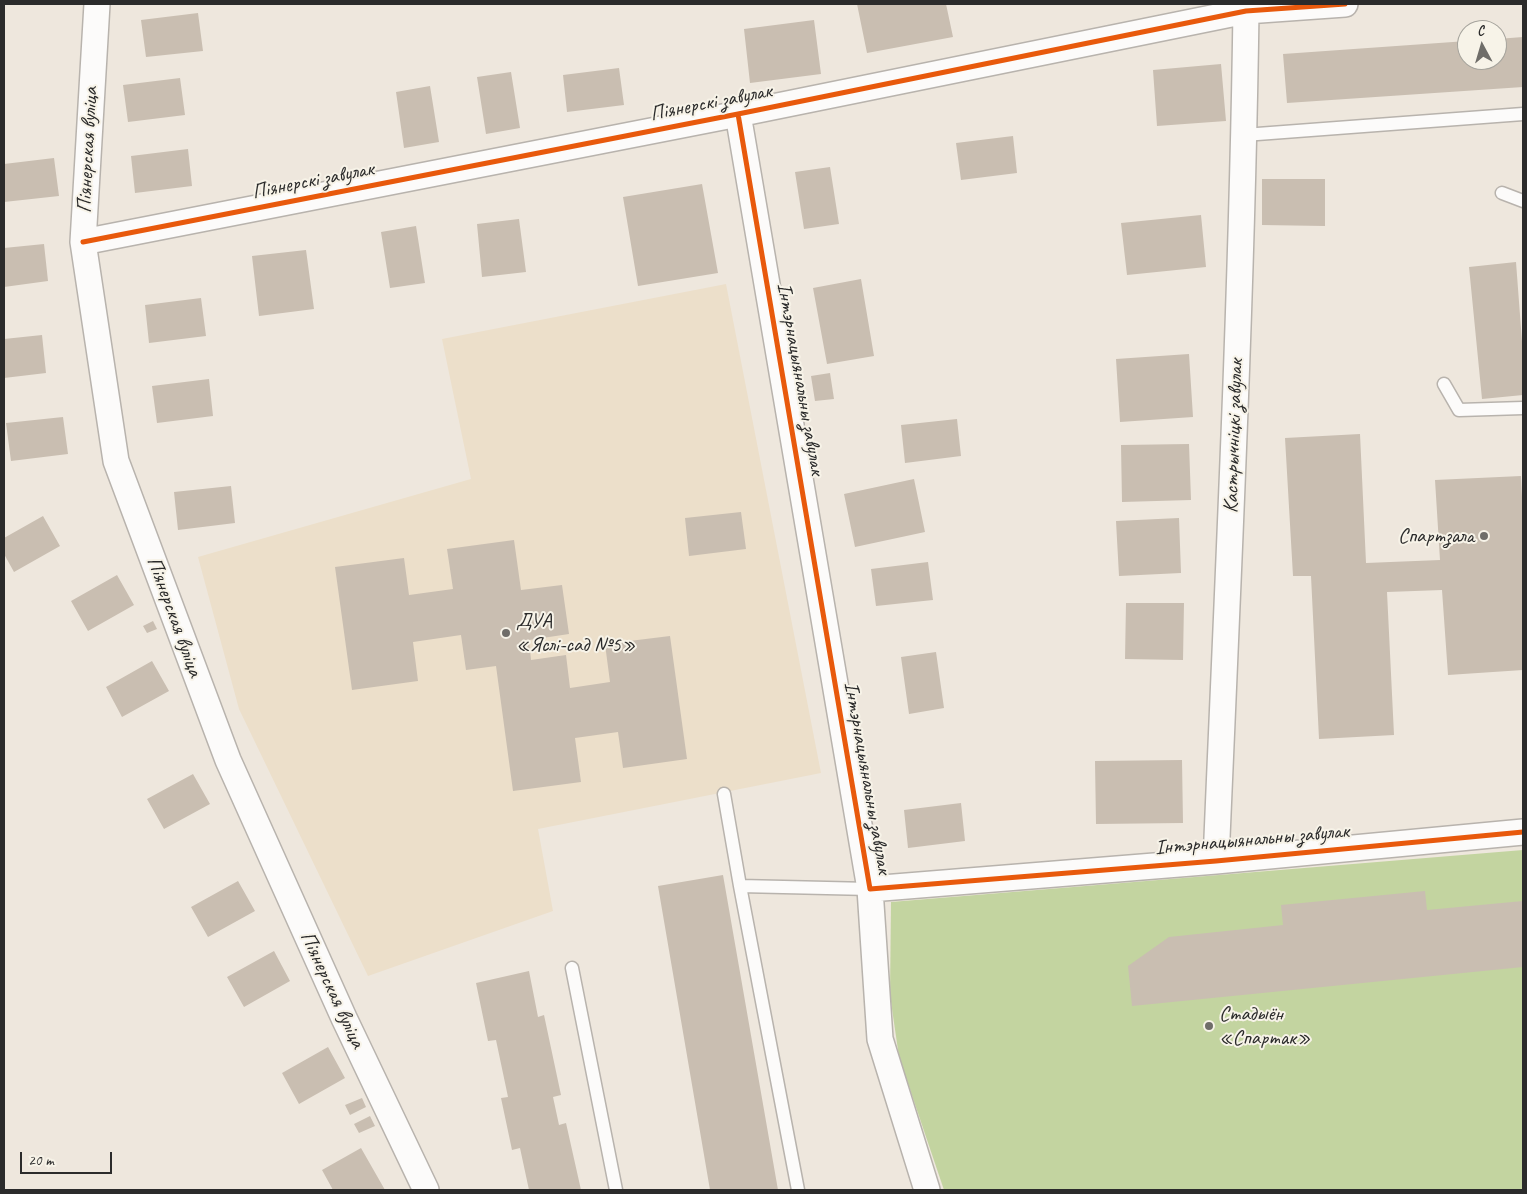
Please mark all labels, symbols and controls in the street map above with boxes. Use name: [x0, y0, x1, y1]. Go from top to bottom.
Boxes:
north arrow: [1457, 20, 1507, 70]
text: С: [1476, 22, 1485, 39]
street label: Піянерскі завулак: [648, 79, 774, 127]
street label: Піянерская вуліца: [72, 86, 104, 214]
street label: Піянерскі завулак: [250, 157, 376, 205]
street label: Інтэрнацыянальны завулак: [771, 281, 829, 477]
street label: Кастрычніцкі завулак: [1219, 359, 1249, 513]
place label: Спартзала: [1398, 523, 1474, 549]
marker: Спартзала: [1478, 530, 1490, 542]
street label: Піянерская вуліца: [141, 554, 207, 680]
place label: ДУА «Яслі-сад №5»: [516, 608, 636, 658]
marker: ДУА «Яслі-сад №5»: [500, 627, 512, 639]
street label: Інтэрнацыянальны завулак: [838, 680, 896, 876]
street label: Інтэрнацыянальны завулак: [1154, 819, 1350, 861]
street label: Піянерская вуліца: [294, 928, 370, 1052]
place label: Стадыён «Спартак»: [1219, 1001, 1311, 1051]
marker: Стадыён «Спартак»: [1203, 1020, 1215, 1032]
scale bar: [22, 1142, 115, 1174]
text: 20 m: [28, 1151, 54, 1170]

